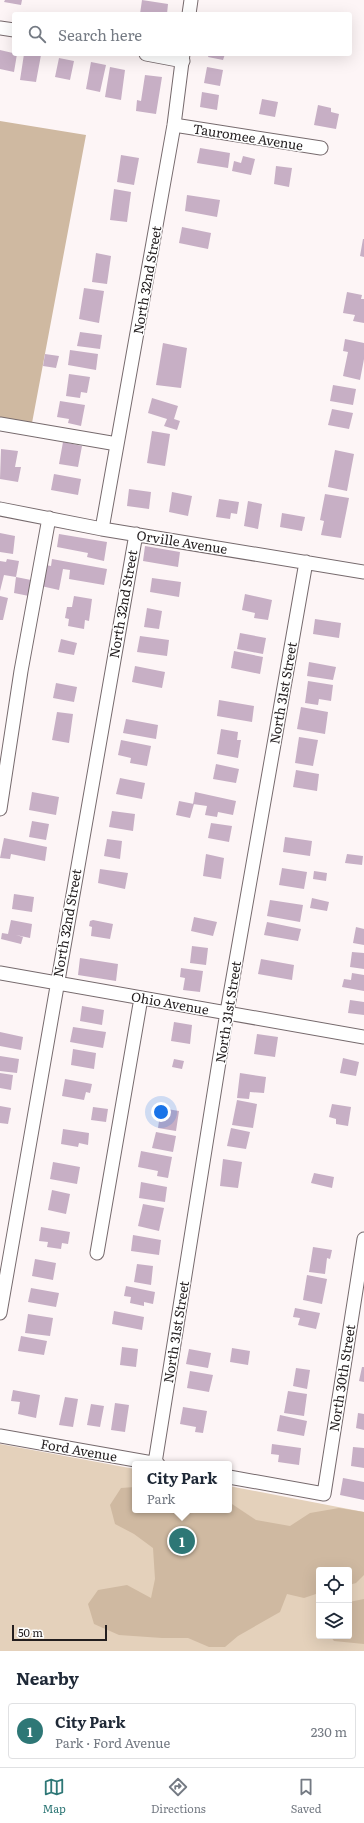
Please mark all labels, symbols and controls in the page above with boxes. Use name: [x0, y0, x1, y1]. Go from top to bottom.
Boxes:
search box: [12, 12, 352, 56]
icon: search: [26, 23, 48, 45]
text: Search here: [58, 23, 142, 46]
street label: Tauromee Avenue: [192, 118, 305, 155]
street label: North 32nd Street: [128, 223, 166, 336]
street label: Orville Avenue: [135, 525, 229, 558]
street label: North 32nd Street: [104, 547, 142, 660]
street label: North 31st Street: [264, 640, 301, 745]
street label: North 32nd Street: [48, 866, 86, 979]
street label: North 31st Street: [210, 959, 245, 1064]
street label: Ohio Avenue: [130, 986, 211, 1019]
your location: [151, 1102, 171, 1122]
street label: North 31st Street: [158, 1279, 193, 1384]
street label: North 30th Street: [324, 1322, 359, 1433]
street label: Ford Avenue: [39, 1433, 119, 1466]
popup: [132, 1461, 232, 1513]
text: City Park: [147, 1466, 217, 1489]
text: Park: [147, 1489, 175, 1508]
pin: 1: [169, 1526, 195, 1556]
map controls: [316, 1567, 352, 1639]
button: locate: [316, 1567, 352, 1603]
button: layers: [316, 1603, 352, 1639]
scale bar: [12, 1623, 107, 1642]
text: 50 m: [18, 1624, 43, 1640]
text: Nearby: [16, 1665, 79, 1690]
text: City Park: [55, 1710, 126, 1733]
text: 1: [27, 1722, 33, 1741]
text: 230 m: [311, 1722, 347, 1741]
text: Park · Ford Avenue: [55, 1733, 170, 1752]
tab: Map: [42, 1776, 66, 1816]
tab: Directions: [151, 1776, 206, 1816]
tab: Saved: [291, 1776, 321, 1816]

